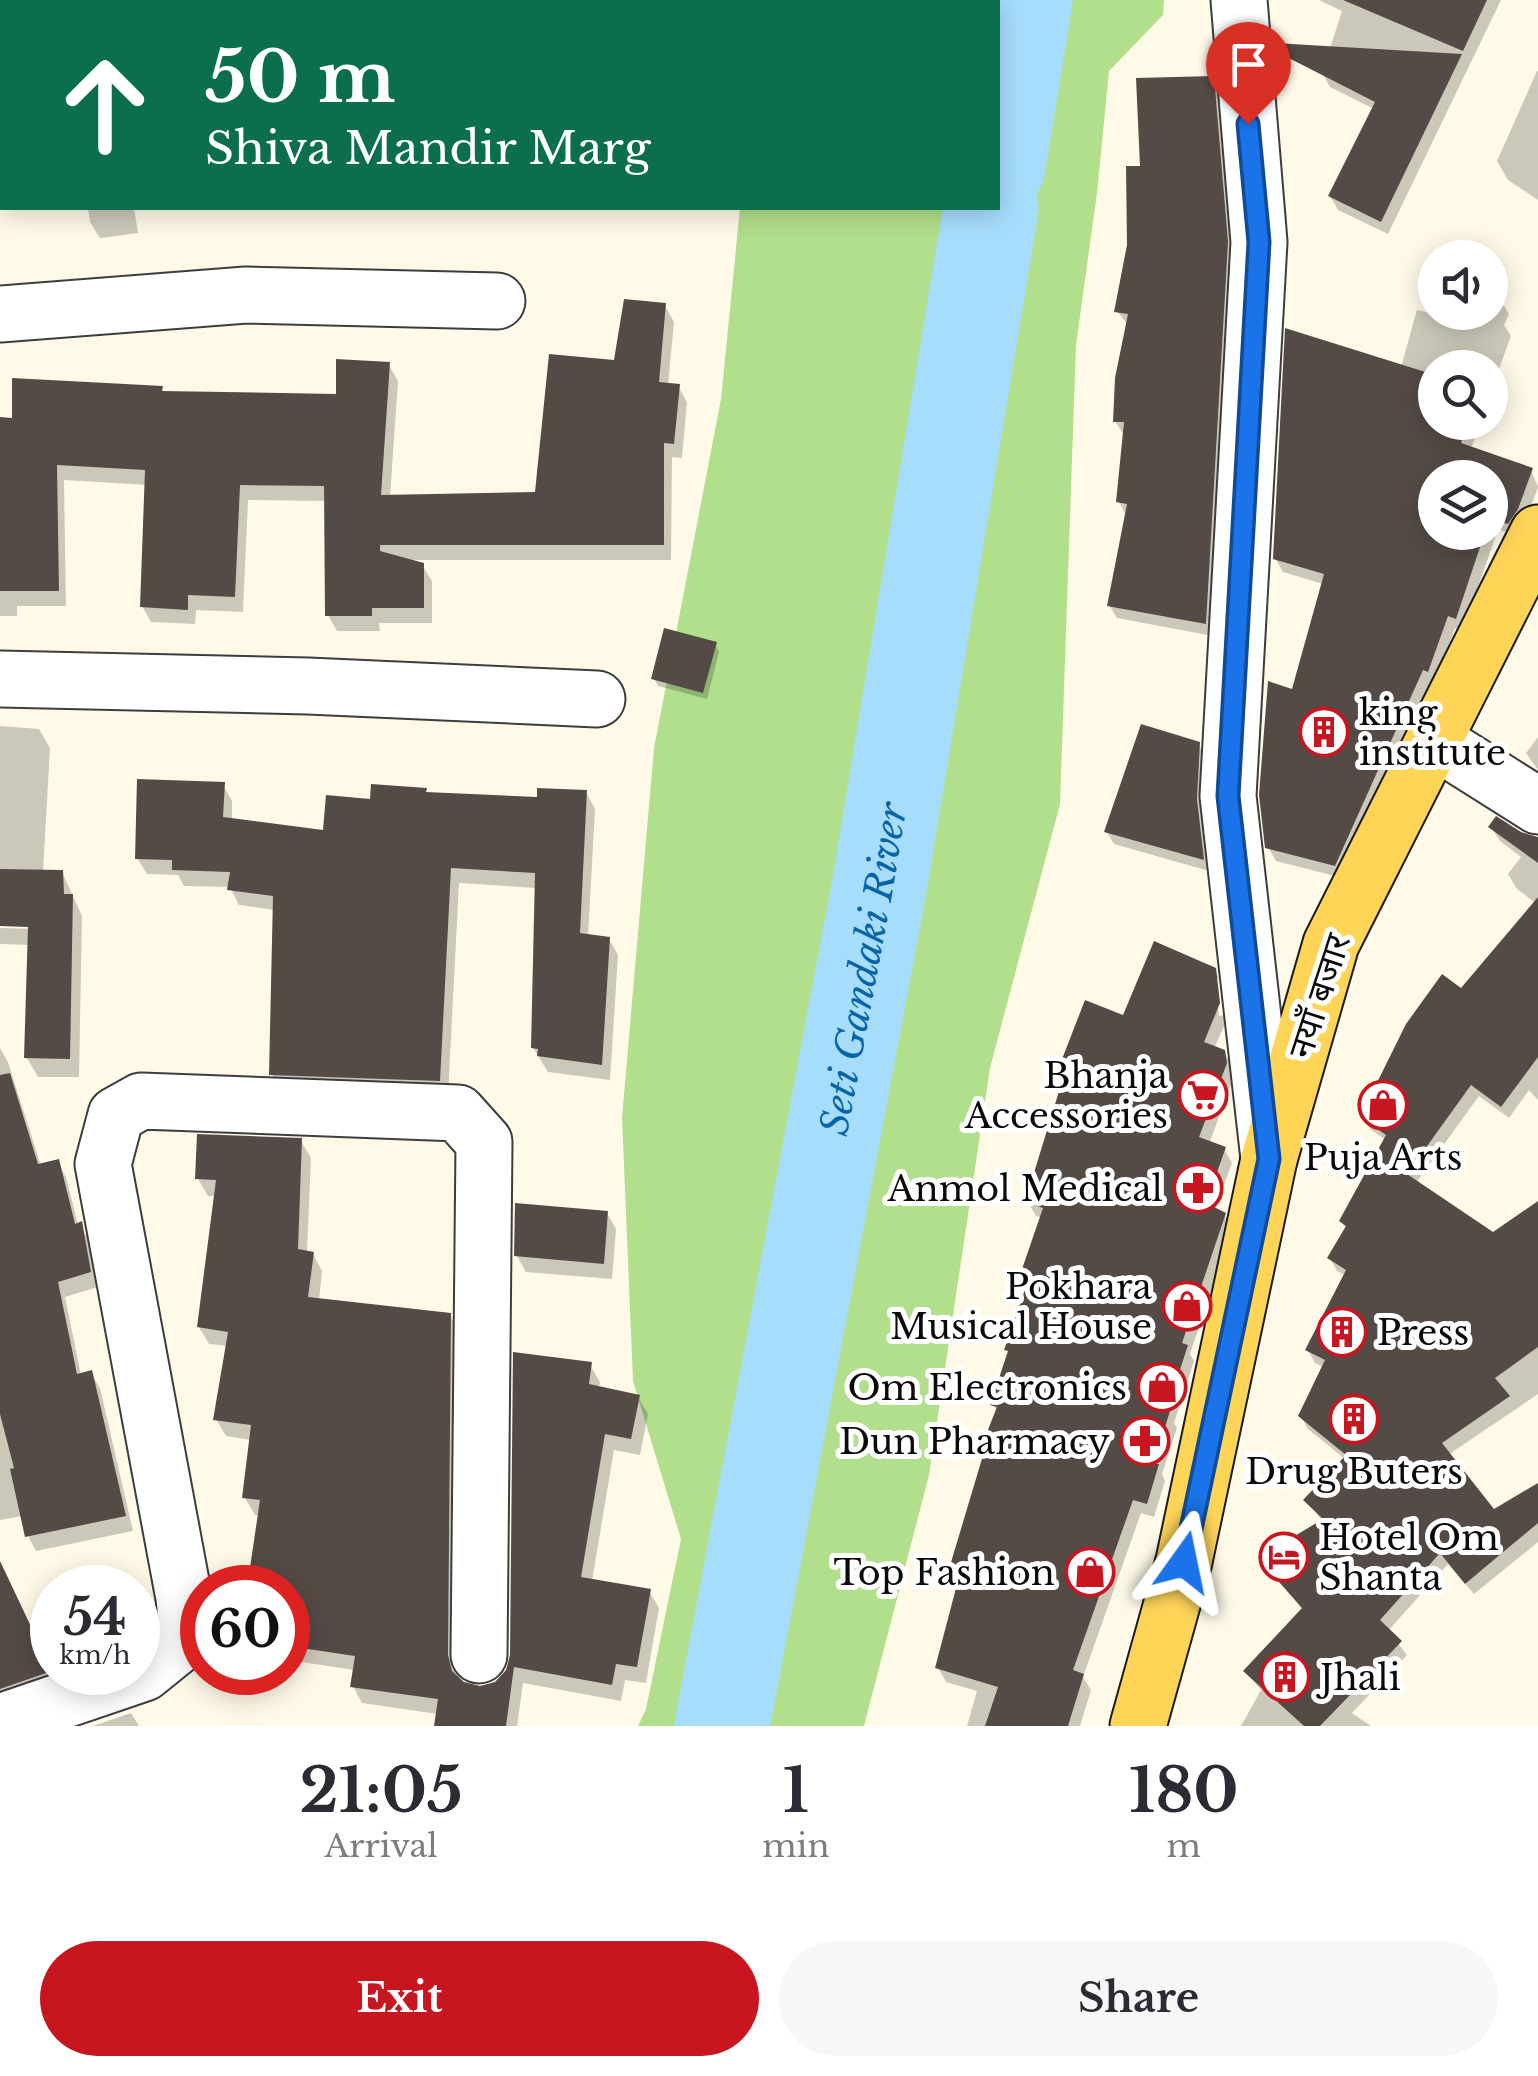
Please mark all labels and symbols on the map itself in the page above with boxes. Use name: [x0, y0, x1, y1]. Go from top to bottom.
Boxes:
pin: [1206, 22, 1291, 125]
place label: king institute: [1359, 691, 1506, 774]
building icon: king institute: [1298, 706, 1350, 758]
water label: Seti Gandaki River: [810, 798, 916, 1139]
street label: नयाँ बजार: [1279, 928, 1359, 1064]
place label: Bhanja Accessories: [964, 1054, 1169, 1137]
supermarket icon: Bhanja Accessories: [1177, 1069, 1229, 1121]
shop icon: Puja Arts: [1357, 1079, 1409, 1131]
place label: Puja Arts: [1304, 1136, 1462, 1179]
pharmacy icon: Anmol Medical: [1172, 1162, 1224, 1214]
place label: Anmol Medical: [887, 1167, 1163, 1210]
place label: Pokhara Musical House: [890, 1265, 1153, 1348]
shop icon: Pokhara Musical House: [1161, 1280, 1213, 1332]
building icon: Press: [1316, 1306, 1368, 1358]
place label: Press: [1377, 1311, 1469, 1354]
shop icon: Om Electronics: [1136, 1361, 1188, 1413]
place label: Om Electronics: [848, 1366, 1127, 1409]
building icon: Drug Buters: [1328, 1393, 1380, 1445]
pharmacy icon: Dun Pharmacy: [1119, 1415, 1171, 1467]
place label: Dun Pharmacy: [839, 1420, 1110, 1463]
place label: Drug Buters: [1245, 1450, 1463, 1493]
position arrow: [1132, 1510, 1236, 1614]
place label: Hotel Om Shanta: [1319, 1516, 1499, 1599]
hotel icon: Hotel Om Shanta: [1258, 1531, 1310, 1583]
shop icon: Top Fashion: [1064, 1546, 1116, 1598]
place label: Top Fashion: [834, 1551, 1055, 1594]
speed limit sign: 60: [180, 1565, 310, 1695]
building icon: Jhali: [1259, 1651, 1311, 1703]
place label: Jhali: [1316, 1656, 1401, 1699]

